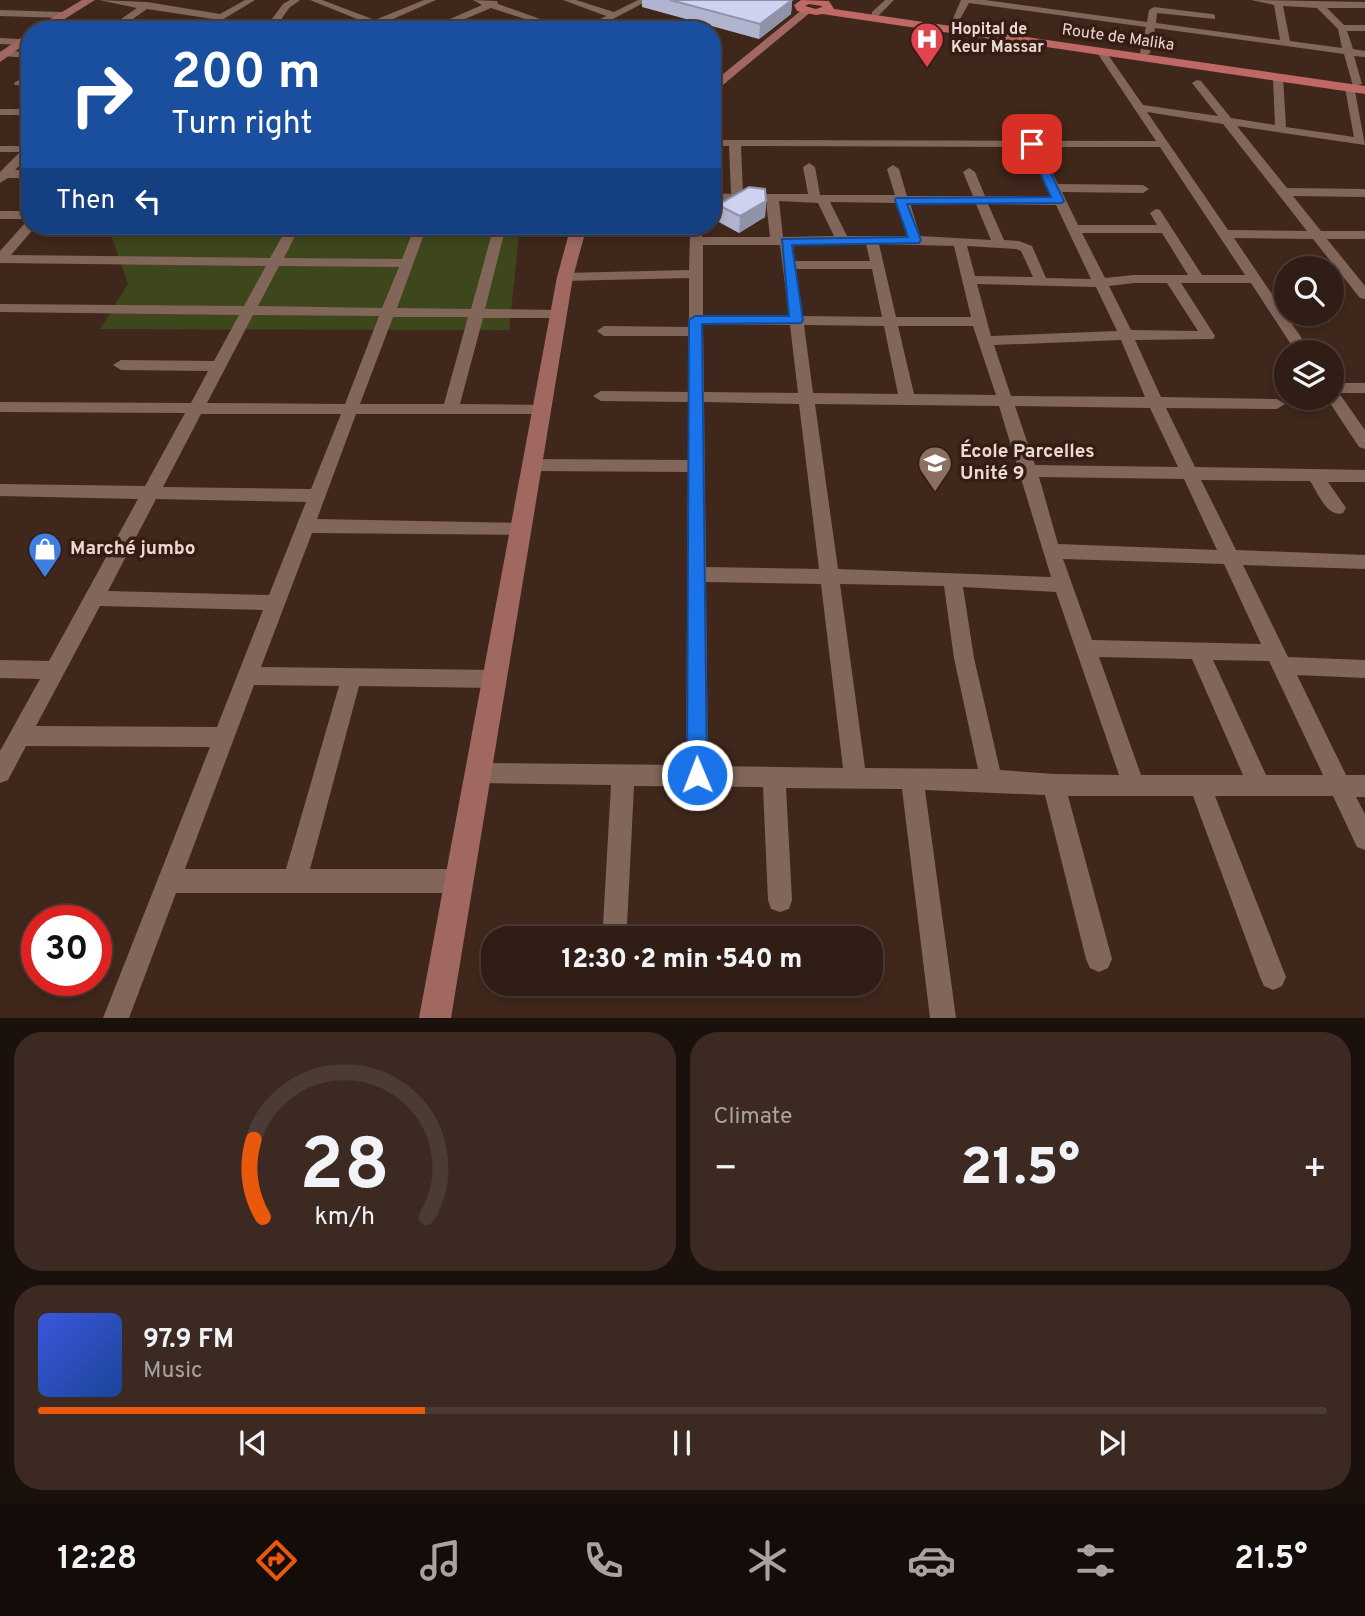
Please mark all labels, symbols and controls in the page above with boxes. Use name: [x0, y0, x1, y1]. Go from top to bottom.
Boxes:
hospital icon: Hopital de Keur Massar: [908, 20, 946, 69]
place label: Hopital de Keur Massar: [951, 20, 1044, 58]
street label: Route de Malika: [1060, 20, 1176, 56]
text: 200 m: [171, 44, 321, 106]
icon: right: [56, 49, 147, 140]
text: Turn right: [171, 105, 313, 145]
pin: [1002, 114, 1062, 174]
icon: arrive: [1013, 125, 1051, 163]
icon: left: [129, 182, 167, 220]
text: Then: [56, 185, 115, 218]
map controls: [1274, 256, 1344, 410]
button: search: [1274, 256, 1344, 326]
button: layers: [1274, 340, 1344, 410]
place label: École Parcelles Unité 9: [960, 439, 1095, 486]
school or university icon: École Parcelles Unité 9: [916, 444, 954, 493]
shop icon: Marché jumbo: [26, 530, 64, 579]
place label: Marché jumbo: [70, 537, 196, 561]
position arrow: [660, 738, 734, 812]
speed limit sign: 30: [21, 905, 112, 996]
text: 12:30 · 2 min · 540 m: [562, 944, 802, 977]
text: Climate: [714, 1103, 792, 1132]
text: 28: [300, 1124, 390, 1216]
text: 21.5°: [960, 1137, 1080, 1203]
text: −: [714, 1146, 738, 1195]
text: +: [1302, 1146, 1327, 1195]
text: km/h: [314, 1202, 375, 1234]
text: 97.9 FM: [143, 1324, 234, 1357]
text: Music: [143, 1357, 203, 1386]
icon: previous: [234, 1424, 272, 1462]
icon: pause: [663, 1424, 701, 1462]
icon: next: [1093, 1424, 1131, 1462]
icon: directions: [252, 1536, 301, 1585]
icon: music: [416, 1536, 465, 1585]
icon: phone: [579, 1536, 628, 1585]
icon: climate: [743, 1536, 792, 1585]
icon: car: [907, 1536, 956, 1585]
icon: filters: [1071, 1536, 1120, 1585]
text: 12:28: [57, 1540, 137, 1580]
text: 21.5°: [1234, 1540, 1308, 1580]

